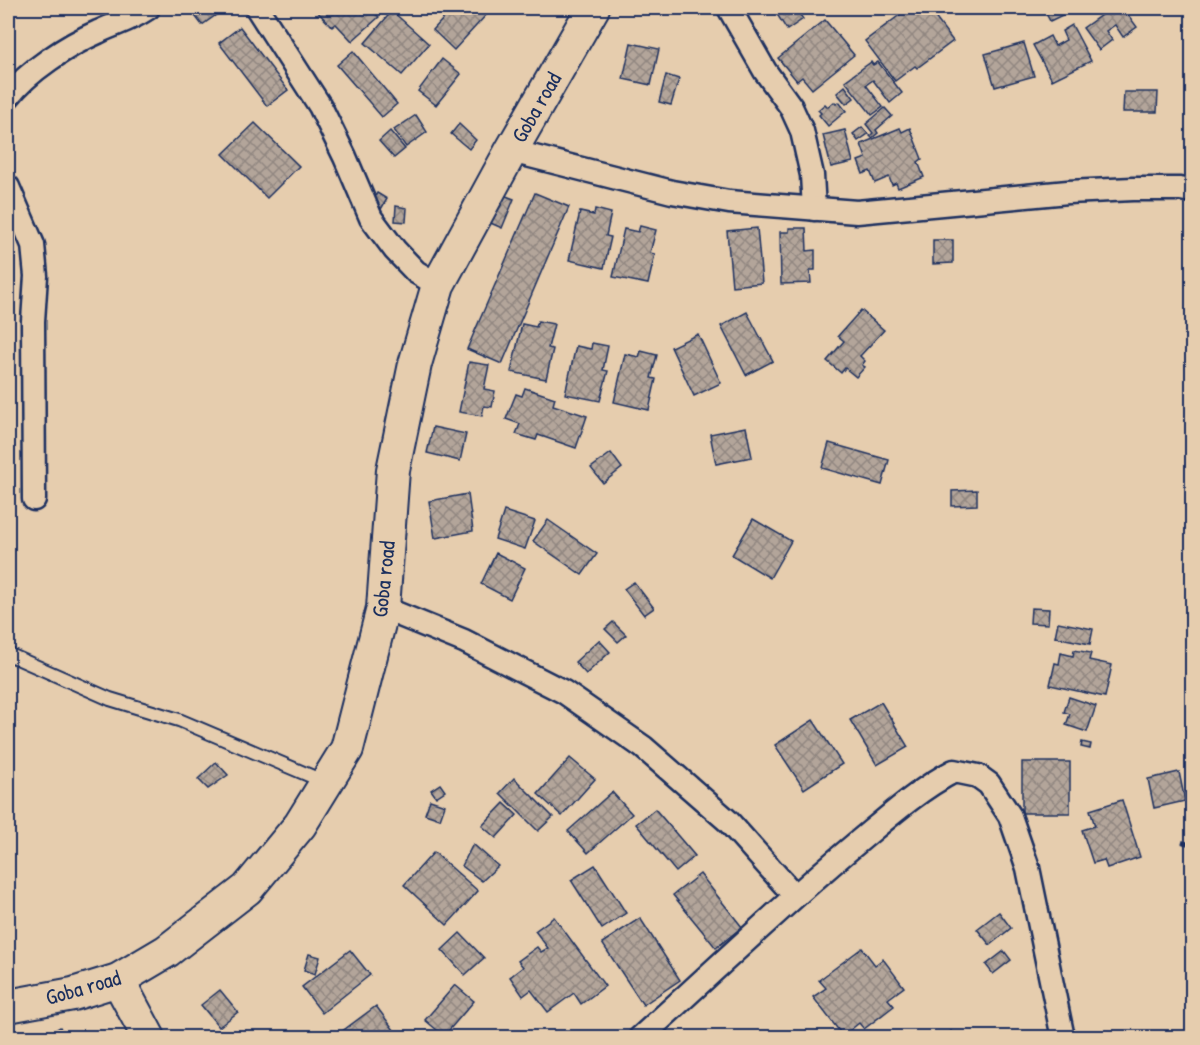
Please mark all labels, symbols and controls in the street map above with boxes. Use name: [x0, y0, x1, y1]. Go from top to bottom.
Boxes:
street label: Goba road: [504, 66, 568, 148]
street label: Goba road: [364, 539, 402, 619]
street label: Goba road: [42, 962, 124, 1012]

